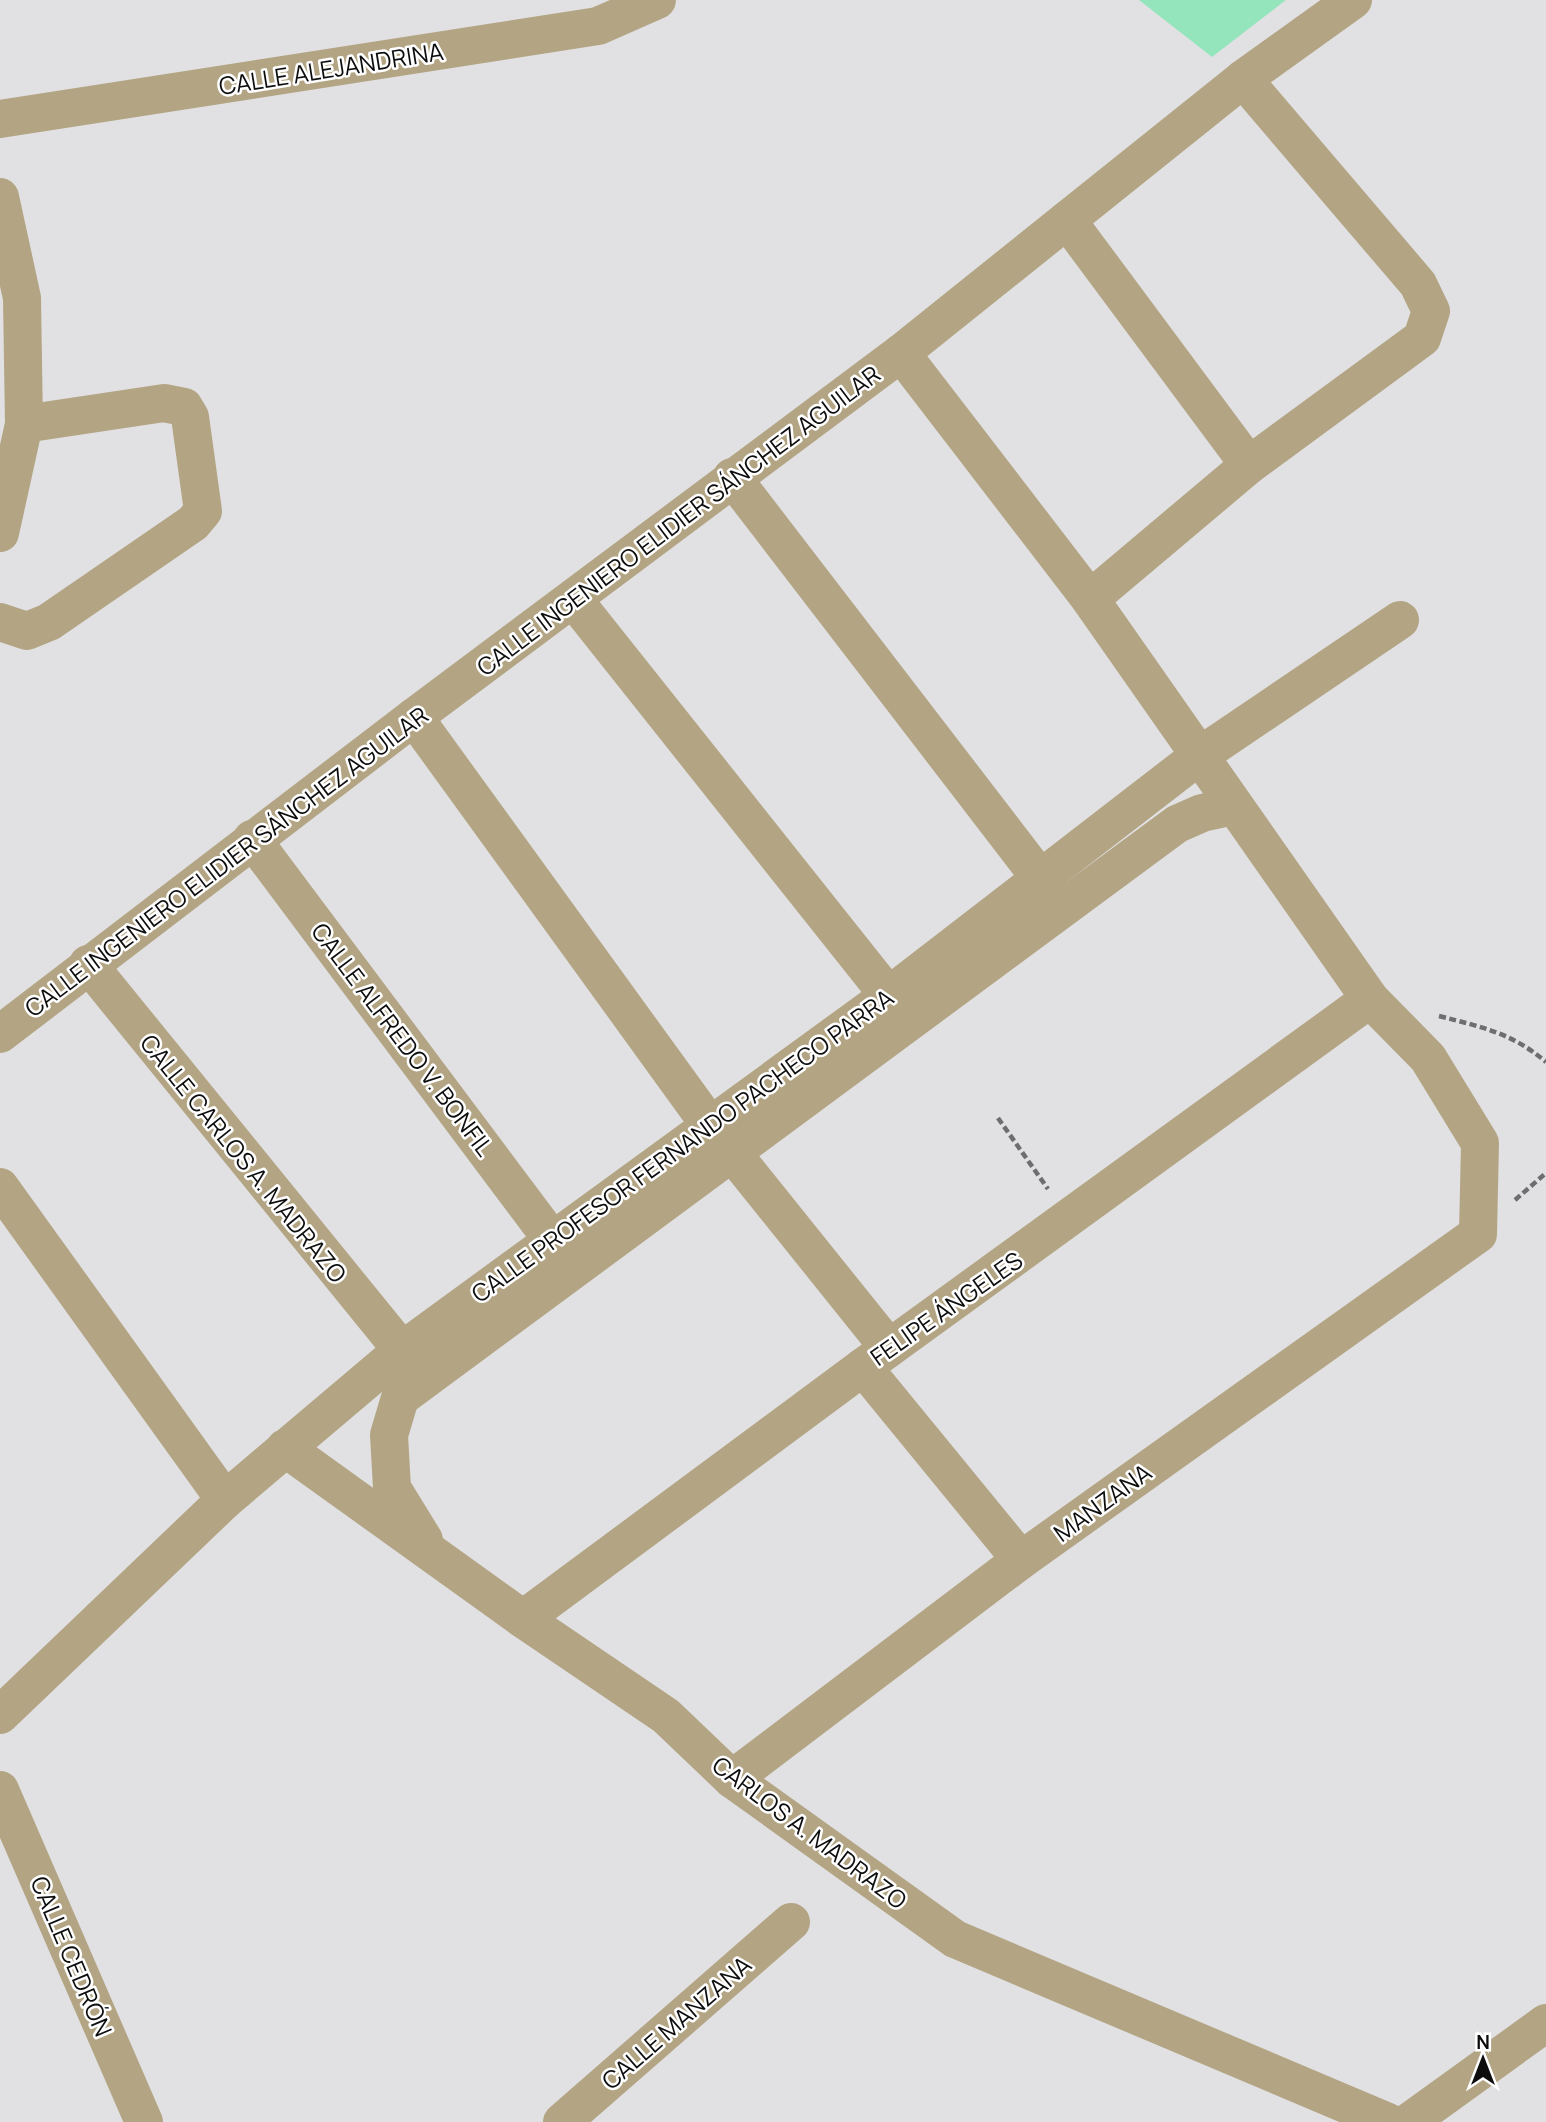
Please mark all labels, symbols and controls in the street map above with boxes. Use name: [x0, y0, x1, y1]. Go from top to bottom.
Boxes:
street label: CALLE ALEJANDRINA: [216, 34, 446, 102]
street label: CALLE INGENIERO ELIDIER SÁNCHEZ AGUILAR: [469, 357, 887, 683]
street label: CALLE INGENIERO ELIDIER SÁNCHEZ AGUILAR: [17, 698, 435, 1024]
street label: CALLE ALFREDO V. BONFIL: [304, 916, 502, 1162]
street label: CALLE PROFESOR FERNANDO PACHECO PARRA: [464, 980, 900, 1310]
street label: CALLE CARLOS A. MADRAZO: [133, 1027, 355, 1289]
street label: FELIPE ÁNGELES: [863, 1243, 1029, 1373]
street label: MANZANA: [1046, 1455, 1158, 1549]
street label: CARLOS A. MADRAZO: [706, 1748, 914, 1916]
street label: CALLE CEDRÓN: [23, 1871, 121, 2041]
street label: CALLE MANZANA: [594, 1948, 758, 2096]
north arrow: [1448, 2024, 1518, 2094]
text: N: [1476, 2029, 1490, 2055]

